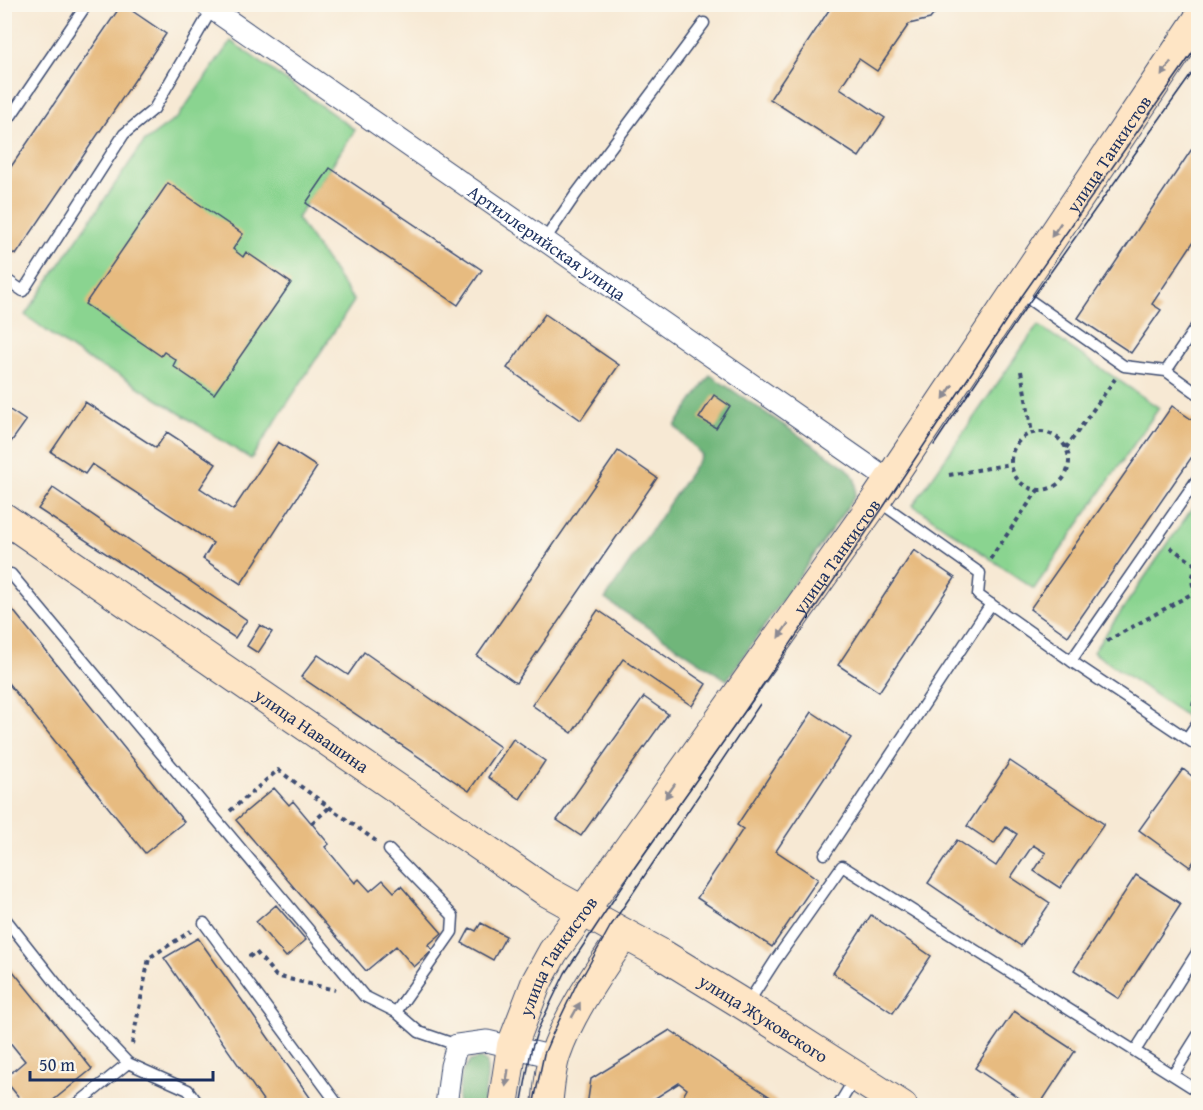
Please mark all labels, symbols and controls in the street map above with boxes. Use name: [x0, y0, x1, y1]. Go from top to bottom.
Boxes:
one-way arrow: [1161, 61, 1172, 77]
street label: улица Танкистов: [1059, 89, 1158, 219]
street label: Артиллерийская улица: [463, 178, 632, 307]
one-way arrow: [1051, 222, 1062, 239]
one-way arrow: [942, 384, 953, 400]
street label: улица Танкистов: [785, 493, 887, 621]
one-way arrow: [777, 624, 789, 639]
street label: улица Навашина: [248, 680, 375, 779]
one-way arrow: [664, 782, 676, 798]
street label: улица Танкистов: [511, 890, 604, 1021]
street label: улица Жуковского: [693, 966, 834, 1069]
one-way arrow: [571, 1002, 581, 1019]
scale bar: [30, 1044, 213, 1082]
text: 50 m: [39, 1051, 75, 1078]
one-way arrow: [503, 1068, 512, 1087]

